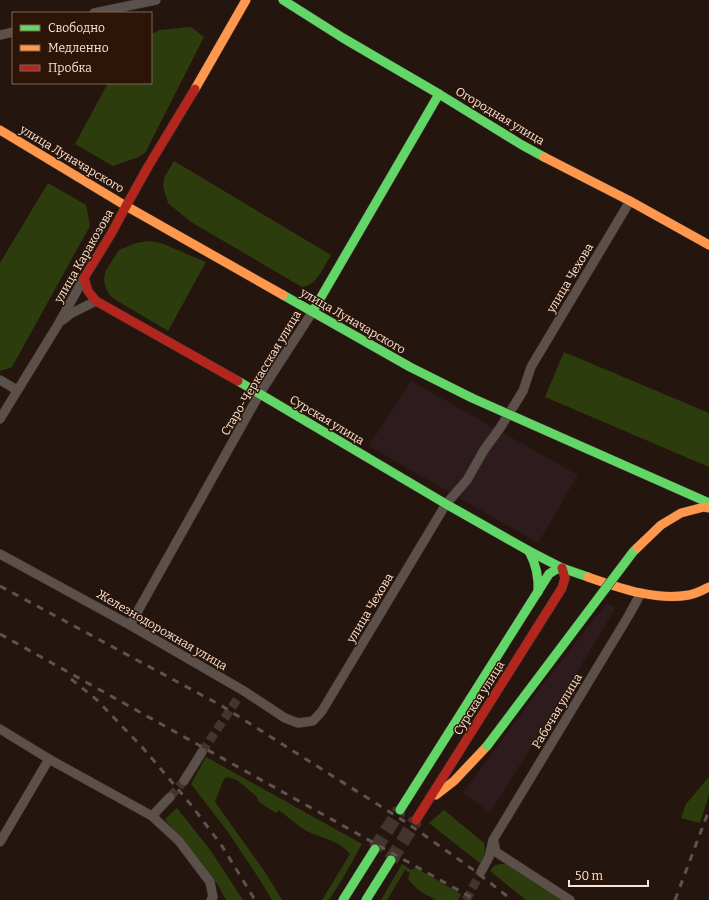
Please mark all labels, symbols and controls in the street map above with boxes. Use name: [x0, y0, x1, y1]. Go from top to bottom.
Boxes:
legend: [12, 12, 152, 84]
text: Свободно: [48, 21, 105, 35]
text: Медленно: [48, 41, 109, 55]
text: Пробка: [48, 61, 92, 75]
street label: Огородная улица: [453, 84, 547, 148]
street label: улица Луначарского: [17, 122, 127, 196]
street label: улица Каракозова: [51, 206, 117, 306]
street label: улица Чехова: [543, 240, 596, 316]
street label: улица Луначарского: [297, 285, 408, 357]
street label: Старо-Черкасская улица: [218, 307, 304, 438]
street label: Сурская улица: [287, 392, 367, 448]
street label: улица Чехова: [343, 570, 396, 646]
street label: Железнодорожная улица: [94, 587, 230, 673]
street label: Сурская улица: [451, 658, 508, 738]
street label: Рабочая улица: [529, 671, 585, 751]
scale bar: [569, 862, 648, 888]
text: 50 m: [575, 869, 604, 883]

